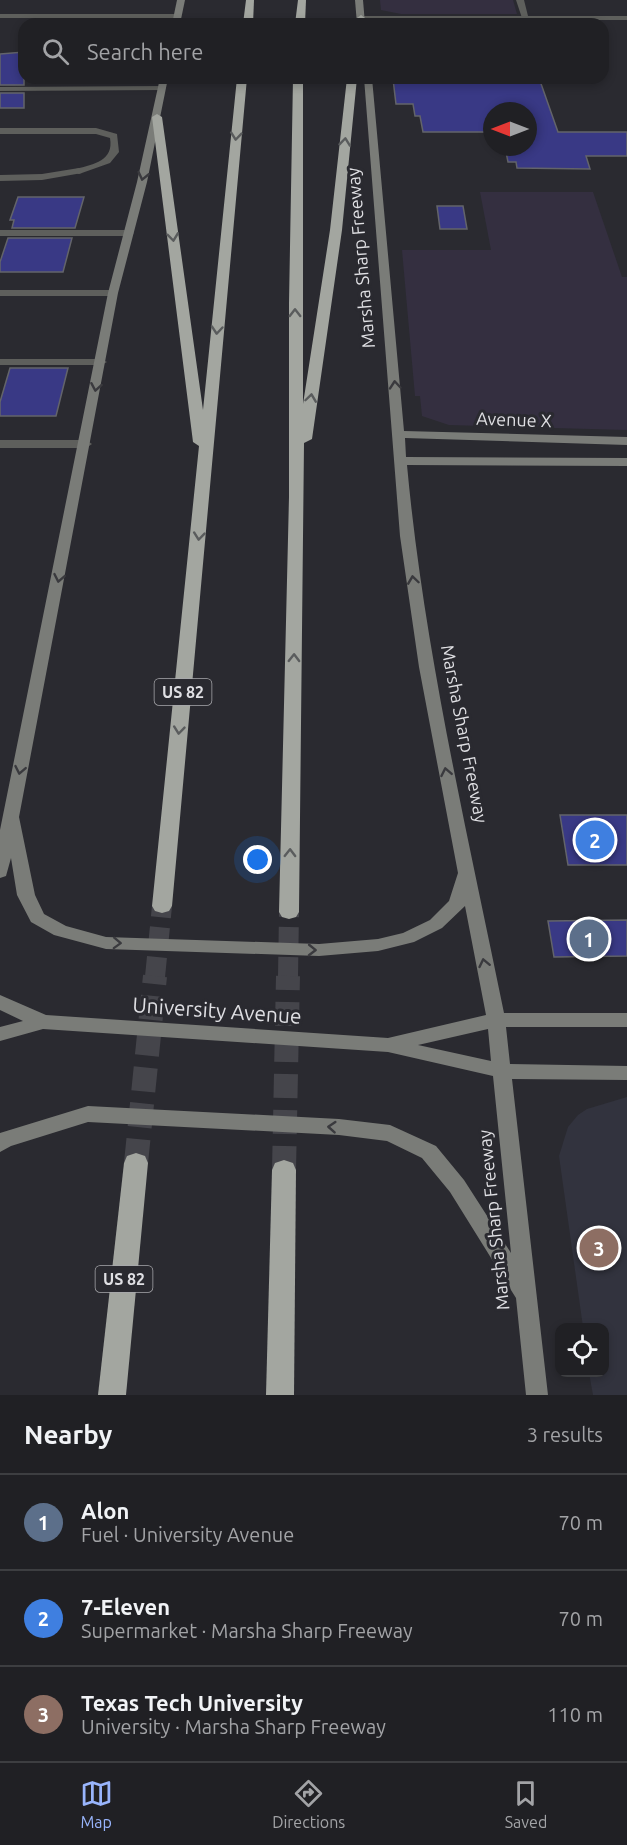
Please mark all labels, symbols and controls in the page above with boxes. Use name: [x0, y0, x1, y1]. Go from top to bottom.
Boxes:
search box: [18, 18, 609, 84]
icon: search: [39, 35, 72, 68]
text: Search here: [87, 39, 203, 64]
north arrow: [483, 102, 537, 156]
one-way arrow: [230, 132, 243, 141]
one-way arrow: [338, 137, 351, 147]
street label: Marsha Sharp Freeway: [342, 167, 378, 349]
one-way arrow: [138, 171, 151, 181]
one-way arrow: [166, 232, 178, 242]
one-way arrow: [289, 308, 301, 317]
one-way arrow: [211, 326, 224, 335]
one-way arrow: [389, 381, 402, 390]
one-way arrow: [90, 382, 103, 392]
one-way arrow: [305, 393, 317, 402]
street label: Avenue X: [476, 408, 552, 430]
one-way arrow: [193, 531, 206, 541]
one-way arrow: [53, 573, 66, 583]
one-way arrow: [407, 575, 419, 584]
street label: Marsha Sharp Freeway: [438, 643, 492, 825]
one-way arrow: [288, 654, 300, 663]
road number: US 82: [154, 679, 212, 705]
one-way arrow: [173, 725, 186, 735]
one-way arrow: [14, 764, 27, 774]
one-way arrow: [440, 767, 453, 777]
pin: 2: [576, 818, 614, 862]
your location: [243, 845, 272, 874]
one-way arrow: [284, 849, 296, 858]
pin: 1: [570, 916, 608, 962]
one-way arrow: [112, 937, 121, 949]
one-way arrow: [307, 944, 316, 956]
one-way arrow: [478, 958, 491, 968]
street label: University Avenue: [132, 992, 302, 1028]
one-way arrow: [328, 1121, 337, 1134]
street label: Marsha Sharp Freeway: [474, 1129, 512, 1311]
pin: 3: [580, 1226, 618, 1270]
road number: US 82: [96, 1266, 152, 1292]
map controls: [555, 1323, 609, 1377]
button: locate: [555, 1323, 609, 1377]
text: Nearby: [24, 1420, 112, 1449]
text: 3 results: [527, 1423, 603, 1446]
text: Alon: [81, 1498, 129, 1523]
text: 1: [38, 1511, 49, 1534]
text: 70 m: [559, 1511, 603, 1534]
text: Fuel · University Avenue: [81, 1523, 294, 1546]
text: 7-Eleven: [81, 1594, 170, 1619]
text: 2: [38, 1607, 49, 1630]
text: 70 m: [559, 1607, 603, 1630]
text: Supermarket · Marsha Sharp Freeway: [81, 1619, 413, 1642]
text: Texas Tech University: [81, 1690, 303, 1715]
text: 3: [38, 1703, 49, 1726]
text: 110 m: [547, 1703, 603, 1726]
text: University · Marsha Sharp Freeway: [81, 1715, 386, 1738]
tab: Map: [80, 1777, 113, 1831]
tab: Directions: [272, 1777, 345, 1831]
tab: Saved: [505, 1777, 547, 1831]

